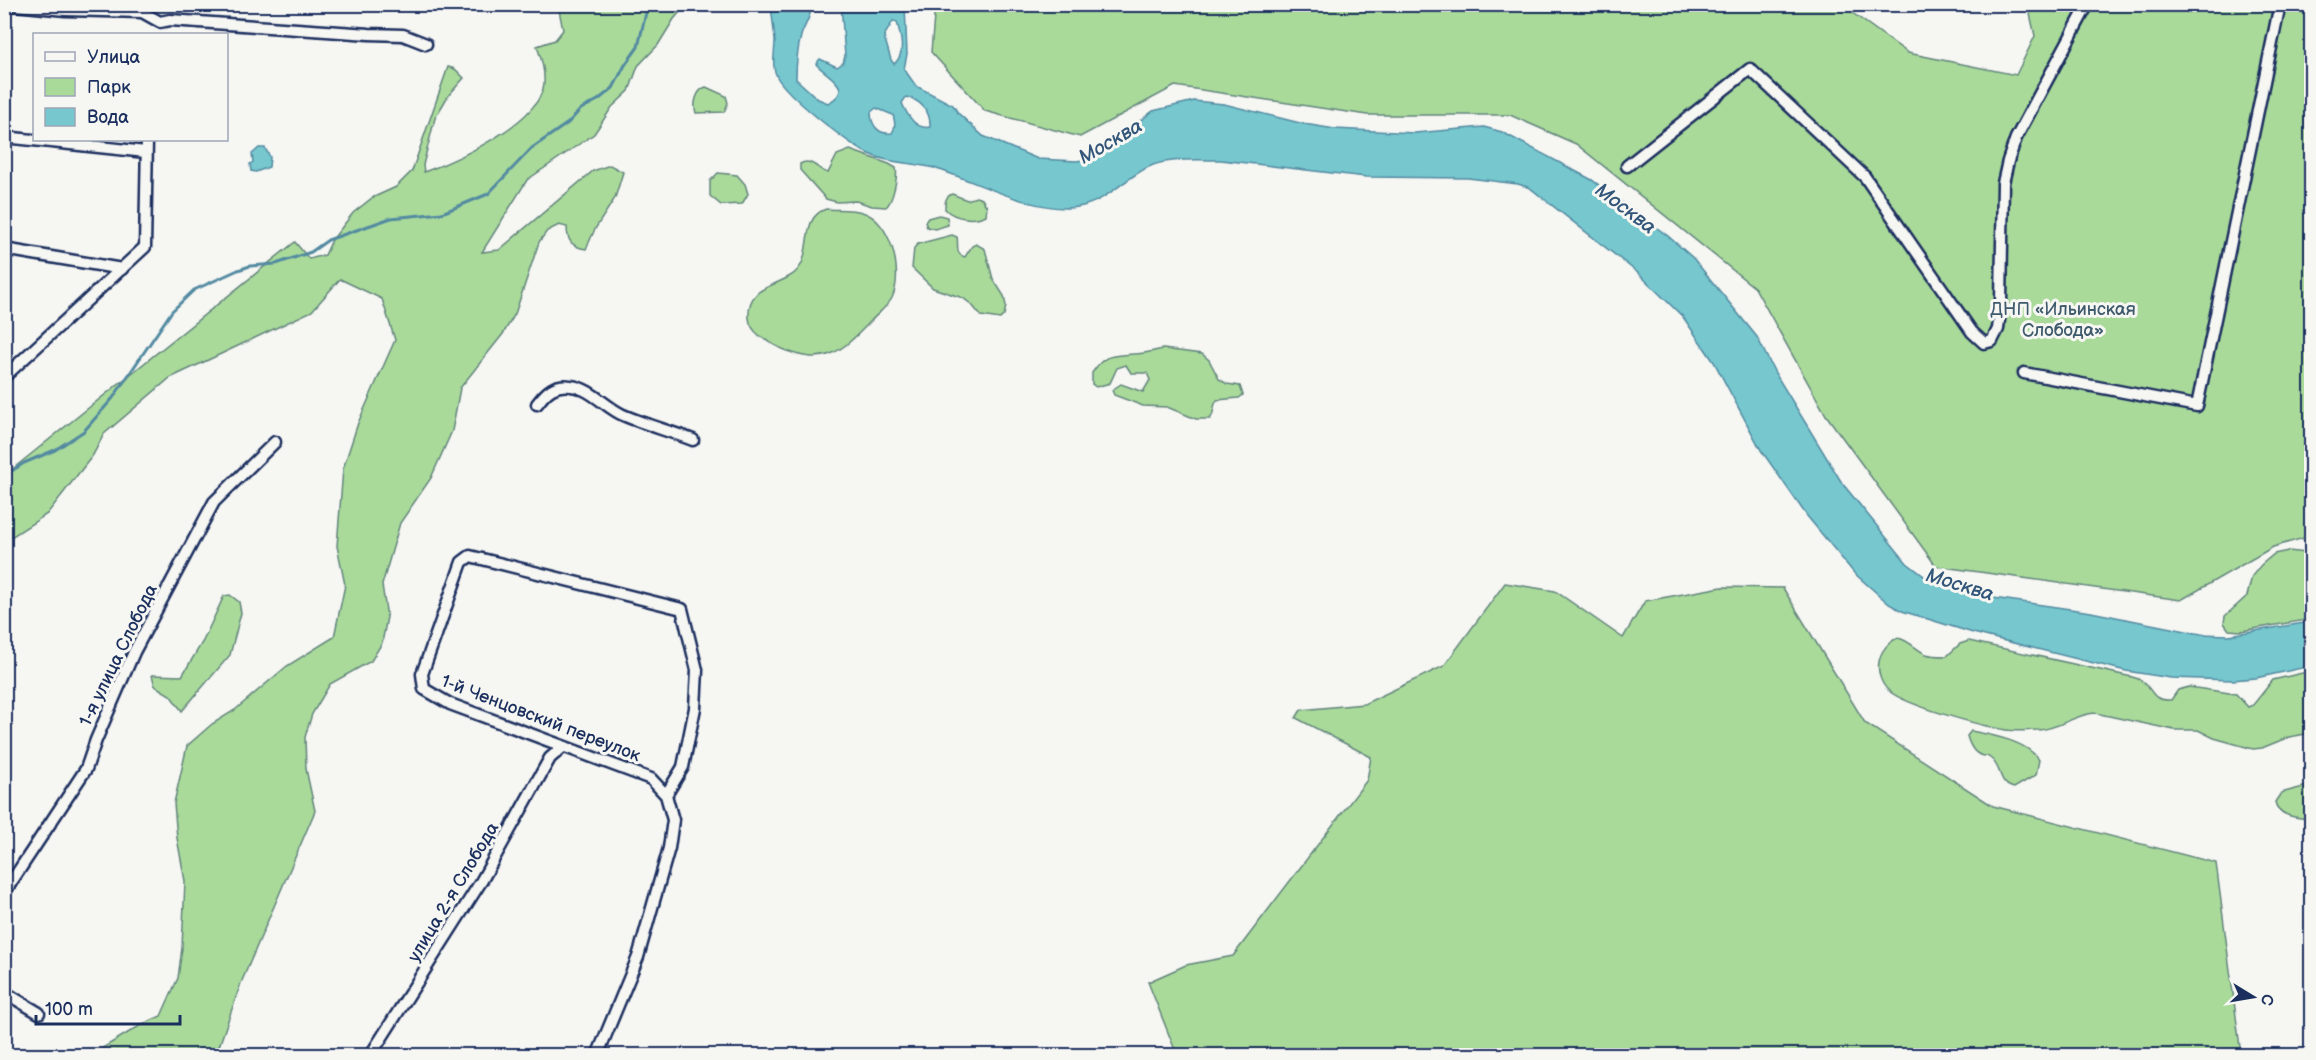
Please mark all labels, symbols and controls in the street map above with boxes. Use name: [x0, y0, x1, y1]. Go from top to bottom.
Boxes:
legend: [33, 33, 228, 141]
text: Улица: [87, 47, 141, 68]
text: Парк: [87, 77, 131, 98]
text: Вода: [87, 107, 129, 128]
water label: Москва: [1074, 114, 1147, 170]
water label: Москва: [1590, 178, 1661, 239]
park label: ДНП «Ильинская Слобода»: [1990, 299, 2136, 341]
water label: Москва: [1923, 563, 1997, 607]
street label: 1-я улица Слобода: [75, 581, 162, 730]
street label: 1-й Ченцовский переулок: [438, 671, 644, 766]
street label: улица 2-я Слобода: [404, 818, 504, 966]
north arrow: [2223, 967, 2283, 1027]
scale bar: [36, 988, 180, 1026]
text: С: [2256, 992, 2277, 1007]
text: 100 m: [45, 999, 93, 1020]

